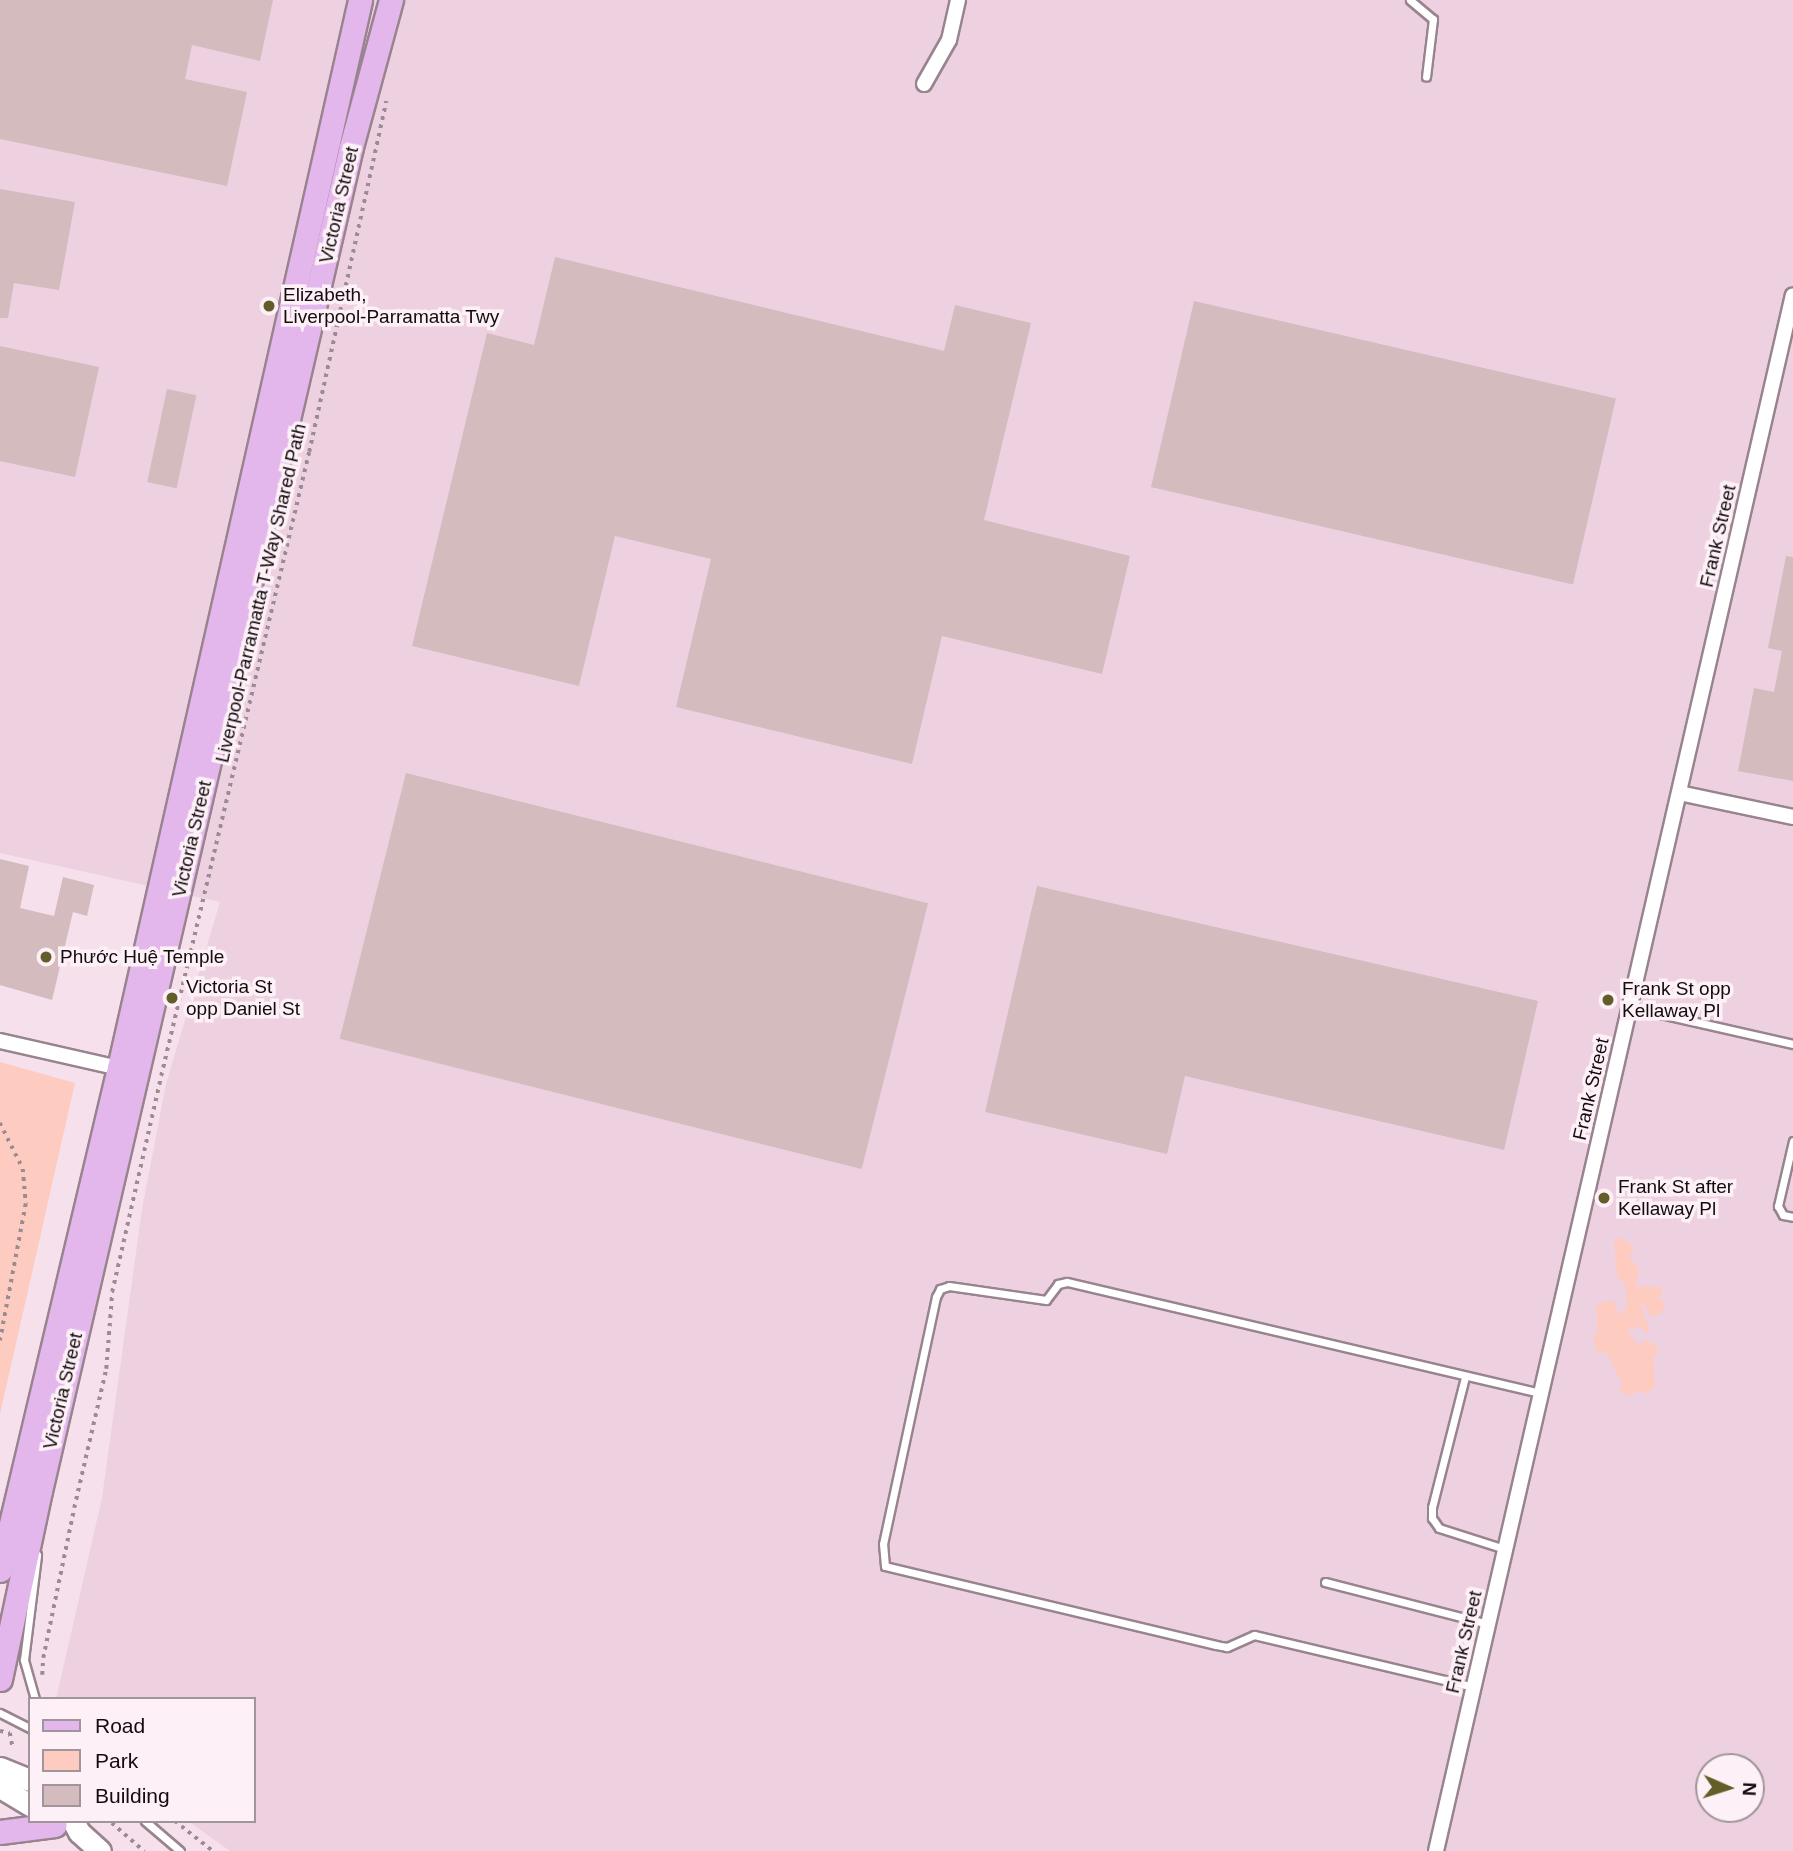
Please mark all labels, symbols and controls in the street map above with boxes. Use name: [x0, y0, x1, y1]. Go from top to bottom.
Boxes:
street label: Victoria Street: [315, 144, 363, 266]
place label: Elizabeth, Liverpool-Parramatta Twy: [283, 284, 499, 328]
marker: Elizabeth, Liverpool-Parramatta Twy: [261, 298, 277, 314]
street label: Liverpool-Parramatta T-Way Shared Path: [211, 421, 311, 765]
street label: Frank Street: [1695, 483, 1741, 589]
street label: Victoria Street: [168, 778, 216, 900]
place label: Phước Huệ Temple: [60, 946, 225, 968]
marker: Phước Huệ Temple: [38, 949, 54, 965]
place label: Victoria St opp Daniel St: [186, 976, 300, 1020]
place label: Frank St opp Kellaway Pl: [1622, 978, 1731, 1022]
marker: Victoria St opp Daniel St: [164, 990, 180, 1006]
marker: Frank St opp Kellaway Pl: [1600, 992, 1616, 1008]
street label: Frank Street: [1568, 1036, 1614, 1142]
place label: Frank St after Kellaway Pl: [1618, 1176, 1733, 1220]
marker: Frank St after Kellaway Pl: [1596, 1190, 1612, 1206]
street label: Victoria Street: [39, 1330, 87, 1452]
street label: Frank Street: [1441, 1589, 1487, 1695]
legend: [28, 1697, 256, 1823]
text: Road: [95, 1714, 145, 1737]
text: Park: [95, 1749, 138, 1772]
north arrow: [1695, 1753, 1765, 1823]
text: N: [1739, 1782, 1760, 1796]
text: Building: [95, 1784, 170, 1807]

